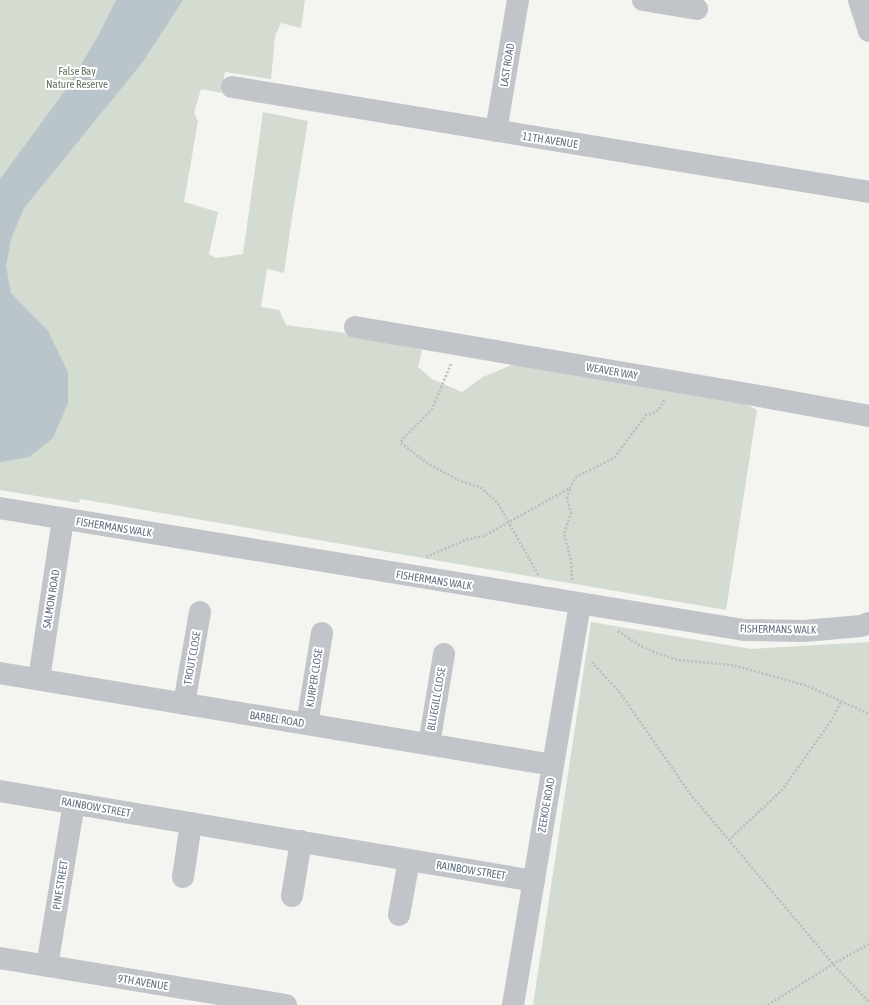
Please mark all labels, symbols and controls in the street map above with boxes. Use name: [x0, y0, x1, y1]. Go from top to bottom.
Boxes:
street label: LAST ROAD: [498, 42, 516, 88]
park label: False Bay Nature Reserve: [46, 65, 108, 90]
street label: 11TH AVENUE: [521, 130, 579, 150]
street label: WEAVER WAY: [585, 361, 639, 381]
street label: FISHERMANS WALK: [75, 515, 153, 539]
street label: FISHERMANS WALK: [395, 568, 473, 592]
street label: SALMON ROAD: [40, 569, 62, 629]
street label: FISHERMANS WALK: [740, 622, 817, 636]
street label: TROUT CLOSE: [181, 630, 203, 686]
street label: KURPER CLOSE: [303, 648, 325, 708]
street label: BLUEGILL CLOSE: [425, 666, 448, 732]
street label: BARBEL ROAD: [249, 709, 305, 729]
street label: ZEEKOE ROAD: [535, 777, 557, 833]
street label: RAINBOW STREET: [60, 795, 132, 819]
street label: PINE STREET: [50, 859, 70, 911]
street label: RAINBOW STREET: [435, 859, 507, 881]
street label: 9TH AVENUE: [117, 972, 169, 992]

